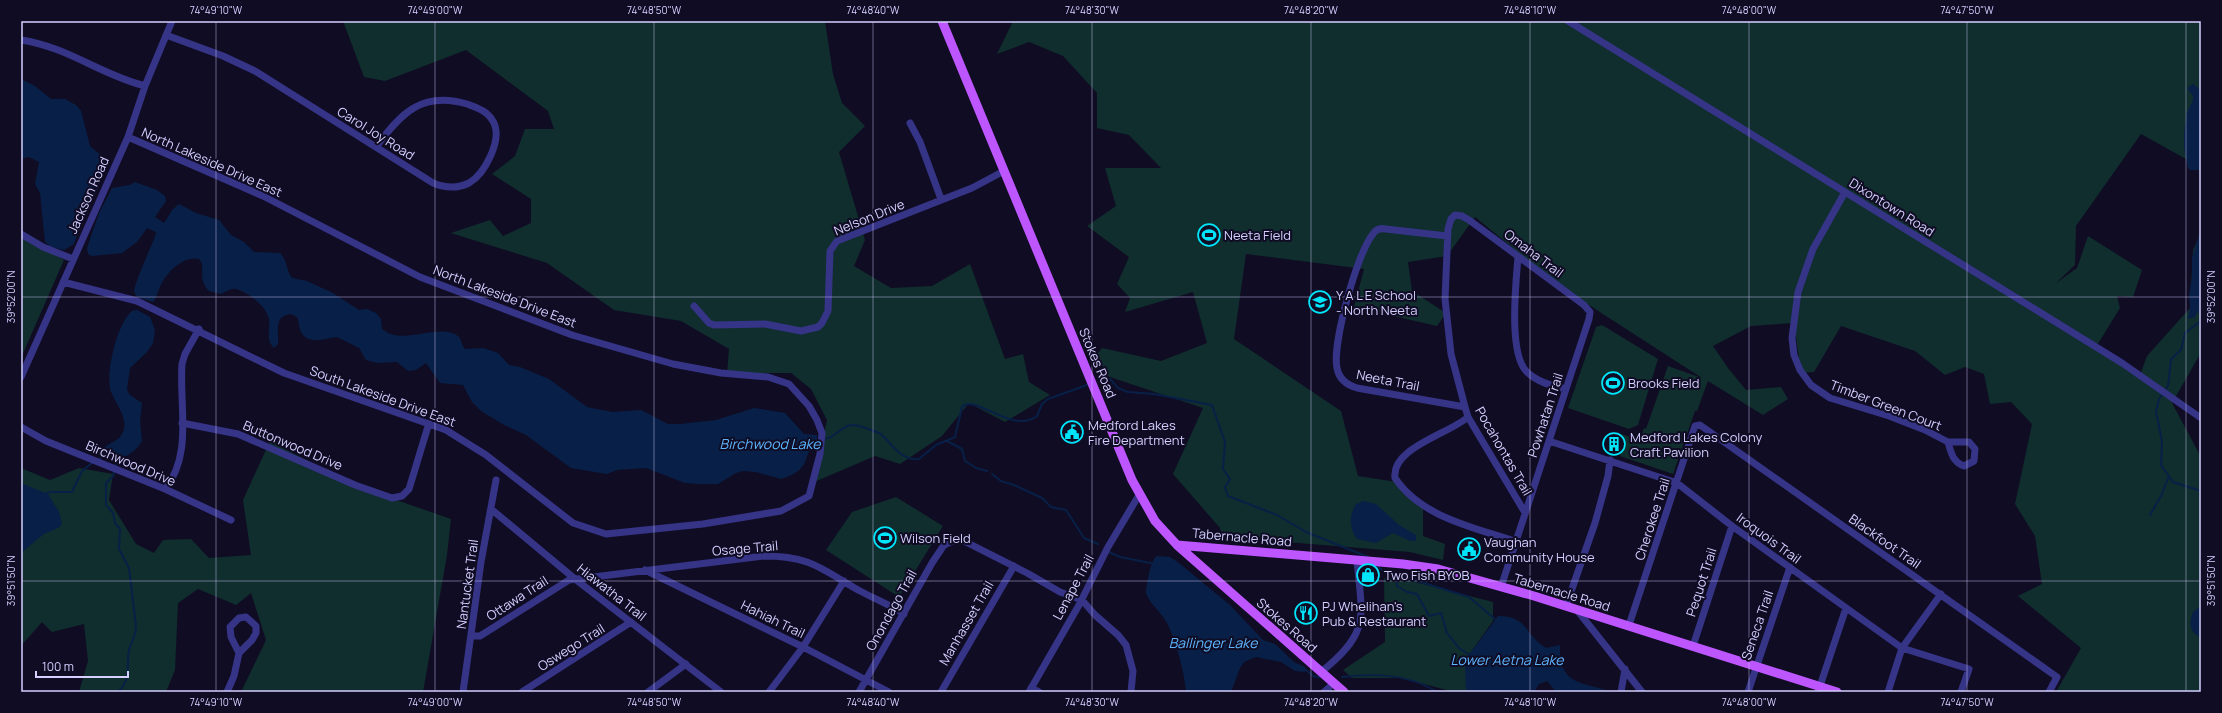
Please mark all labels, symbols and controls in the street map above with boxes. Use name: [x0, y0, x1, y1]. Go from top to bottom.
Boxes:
text: 74°49'10"W: [190, 3, 243, 17]
text: 74°49'00"W: [408, 3, 463, 17]
text: 74°48'50"W: [627, 3, 682, 17]
text: 74°48'40"W: [847, 3, 900, 17]
text: 74°48'30"W: [1065, 3, 1120, 17]
text: 74°48'20"W: [1284, 3, 1339, 17]
text: 74°48'10"W: [1504, 3, 1557, 17]
text: 74°48'00"W: [1722, 3, 1777, 17]
text: 74°47'50"W: [1940, 3, 1994, 17]
street label: Carol Joy Road: [334, 102, 418, 164]
street label: North Lakeside Drive East: [139, 123, 285, 201]
street label: Jackson Road: [63, 154, 113, 236]
street label: Dixontown Road: [1846, 174, 1938, 240]
street label: Nelson Drive: [831, 195, 907, 239]
sports icon: Neeta Field: [1196, 222, 1222, 248]
street label: Omaha Trail: [1501, 225, 1567, 281]
place label: Neeta Field: [1224, 226, 1291, 244]
street label: North Lakeside Drive East: [431, 260, 579, 332]
text: 39°52'00"N: [4, 271, 18, 323]
text: 39°52'00"N: [2204, 271, 2218, 323]
place label: Y A L E School - North Neeta: [1336, 286, 1417, 319]
school or university icon: Y A L E School - North Neeta: [1307, 289, 1333, 315]
street label: Stokes Road: [1075, 325, 1121, 401]
street label: South Lakeside Drive East: [307, 361, 459, 431]
street label: Neeta Trail: [1355, 365, 1421, 395]
street label: Powhatan Trail: [1523, 370, 1567, 460]
sports icon: Brooks Field: [1600, 370, 1626, 396]
place label: Brooks Field: [1628, 374, 1700, 392]
street label: Timber Green Court: [1828, 375, 1944, 435]
street label: Pocahontas Trail: [1471, 403, 1537, 499]
street label: Buttonwood Drive: [240, 416, 346, 474]
place label: Medford Lakes Fire Department: [1088, 416, 1185, 449]
public building icon: Medford Lakes Fire Department: [1059, 419, 1085, 445]
place label: Medford Lakes Colony Craft Pavilion: [1630, 428, 1763, 461]
building icon: Medford Lakes Colony Craft Pavilion: [1601, 431, 1627, 457]
water label: Birchwood Lake: [720, 434, 821, 453]
street label: Birchwood Drive: [83, 436, 179, 490]
street label: Cherokee Trail: [1630, 475, 1674, 563]
street label: Iroquois Trail: [1733, 508, 1805, 568]
street label: Blackfoot Trail: [1845, 509, 1925, 573]
street label: Tabernacle Road: [1191, 524, 1293, 550]
sports icon: Wilson Field: [872, 525, 898, 551]
place label: Wilson Field: [900, 529, 971, 547]
place label: Vaughan Community House: [1484, 533, 1595, 566]
street label: Osage Trail: [711, 536, 779, 560]
public building icon: Vaughan Community House: [1456, 536, 1482, 562]
street label: Nantucket Trail: [452, 538, 482, 630]
street label: Pequot Trail: [1681, 545, 1721, 619]
street label: Lenape Trail: [1048, 551, 1098, 623]
text: 39°51'50"N: [4, 556, 18, 606]
text: 39°51'50"N: [2204, 556, 2218, 606]
street label: Hiawatha Trail: [574, 559, 650, 625]
shop icon: Two Fish BYOB: [1355, 562, 1381, 588]
street label: Onondago Trail: [861, 566, 921, 654]
place label: Two Fish BYOB: [1384, 566, 1469, 584]
street label: Tabernacle Road: [1512, 569, 1612, 615]
street label: Ottawa Trail: [483, 571, 551, 625]
street label: Manhasset Trail: [935, 577, 997, 669]
street label: Seneca Trail: [1737, 588, 1777, 662]
street label: Stokes Road: [1253, 594, 1321, 656]
street label: Hahiah Trail: [738, 596, 808, 642]
place label: PJ Whelihan's Pub & Restaurant: [1322, 597, 1426, 630]
restaurant icon: PJ Whelihan's Pub & Restaurant: [1293, 600, 1319, 626]
street label: Oswego Trail: [534, 619, 608, 675]
water label: Ballinger Lake: [1169, 633, 1258, 652]
water label: Lower Aetna Lake: [1450, 650, 1564, 669]
scale bar: [36, 653, 128, 679]
text: 100 m: [42, 658, 74, 675]
text: 74°49'10"W: [190, 695, 243, 709]
text: 74°49'00"W: [408, 695, 463, 709]
text: 74°48'50"W: [627, 695, 682, 709]
text: 74°48'40"W: [847, 695, 900, 709]
text: 74°48'30"W: [1065, 695, 1120, 709]
text: 74°48'20"W: [1284, 695, 1339, 709]
text: 74°48'10"W: [1504, 695, 1557, 709]
text: 74°48'00"W: [1722, 695, 1777, 709]
text: 74°47'50"W: [1940, 695, 1994, 709]

